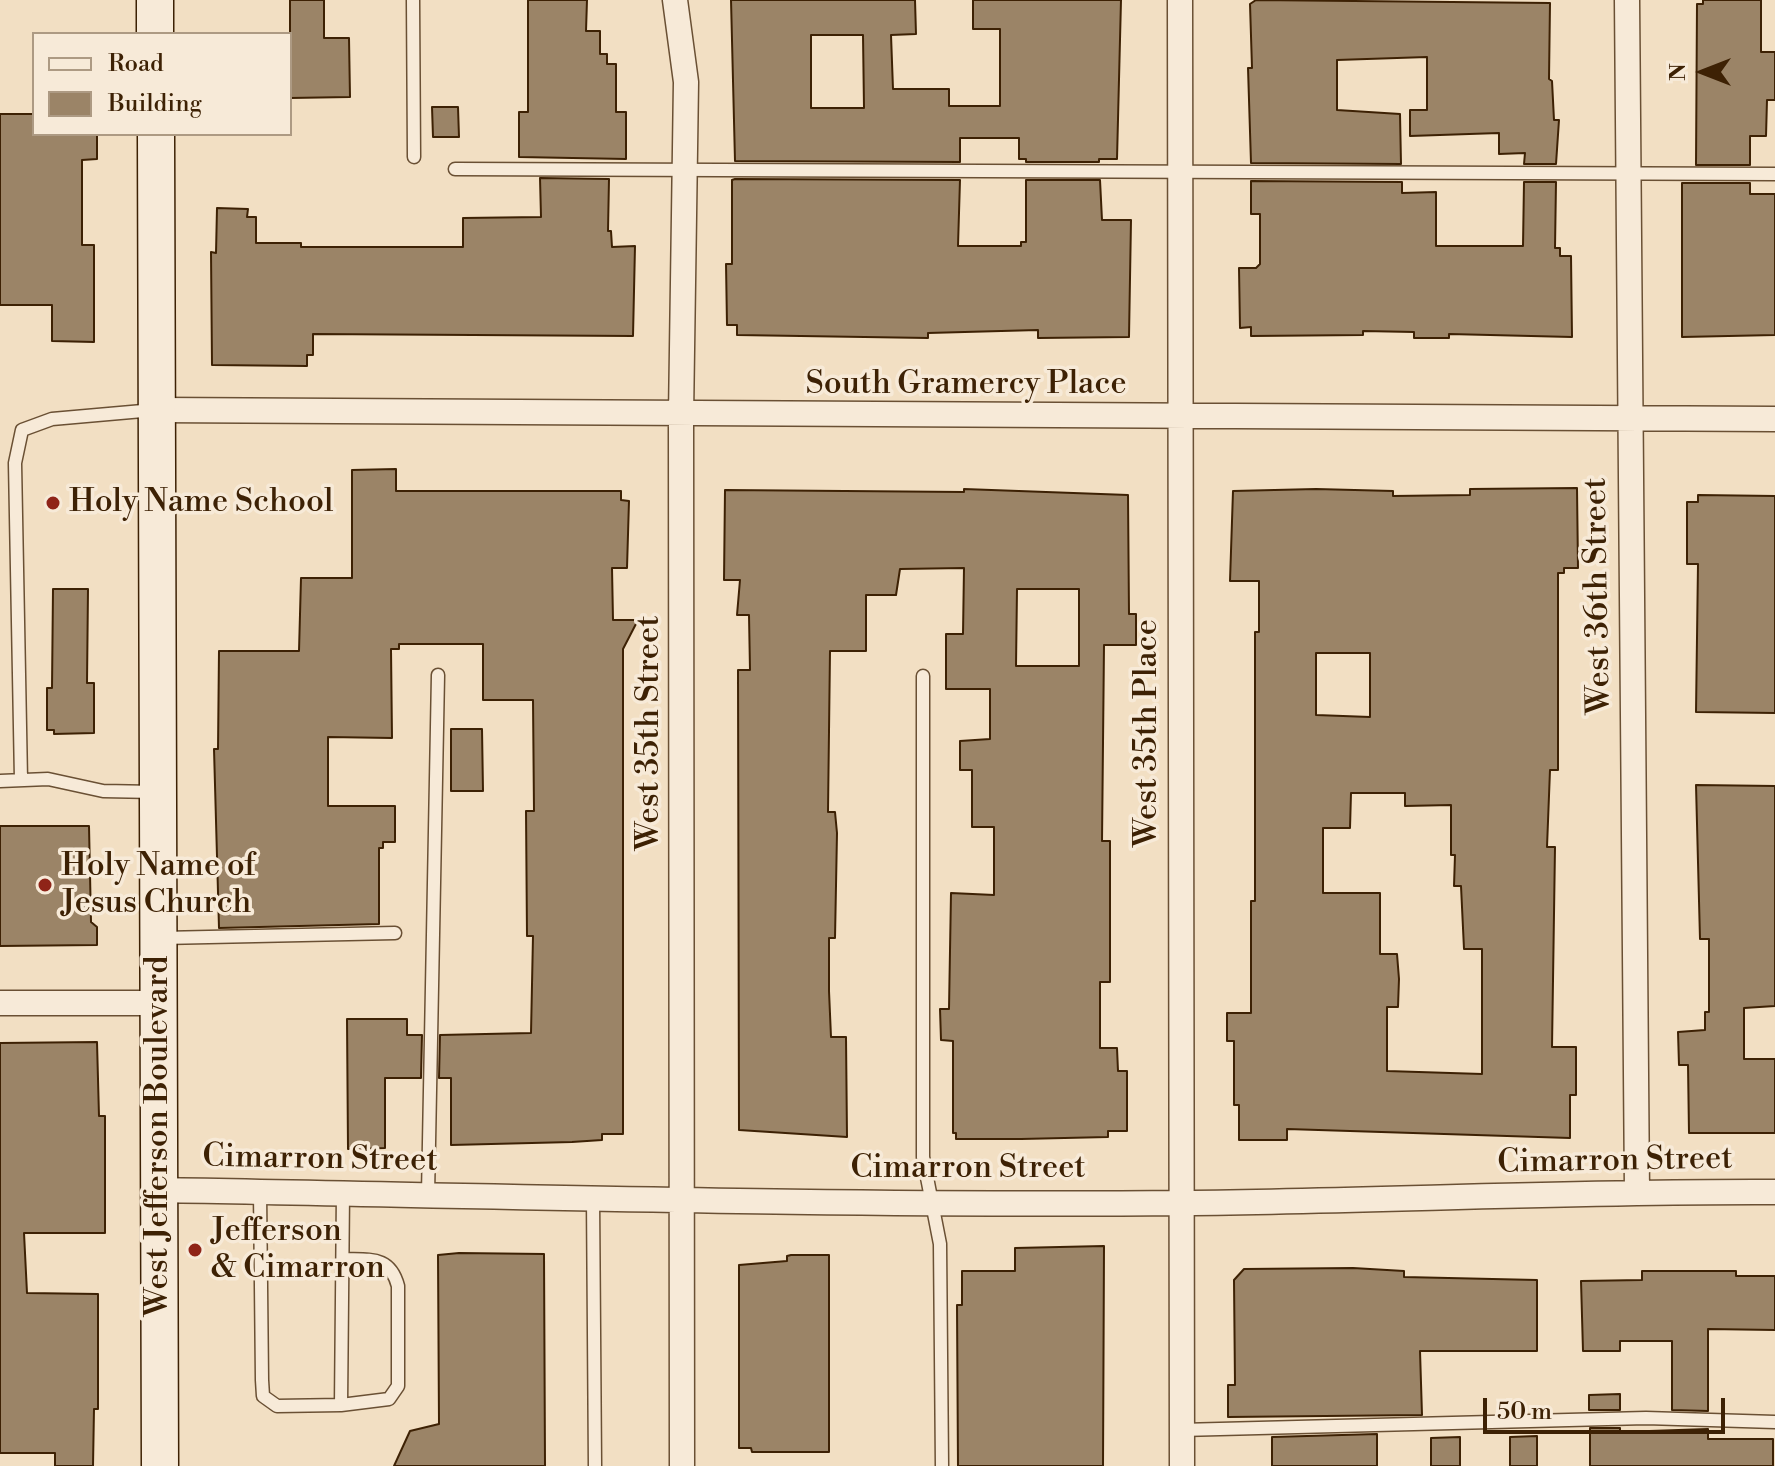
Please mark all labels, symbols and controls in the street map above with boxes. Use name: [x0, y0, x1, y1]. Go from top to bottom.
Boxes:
legend: [32, 32, 292, 136]
north arrow: [1663, 32, 1743, 112]
text: Road: [108, 49, 164, 79]
text: N: [1665, 63, 1692, 81]
text: Building: [108, 89, 202, 119]
street label: South Gramercy Place: [805, 366, 1127, 404]
street label: West 36th Street: [1578, 477, 1620, 715]
place label: Holy Name School: [69, 484, 333, 522]
marker: Holy Name School: [44, 494, 62, 512]
street label: West 35th Street: [631, 616, 669, 850]
street label: West 35th Place: [1129, 619, 1167, 847]
place label: Holy Name of Jesus Church: [61, 848, 256, 923]
marker: Holy Name of Jesus Church: [36, 876, 54, 894]
street label: West Jefferson Boulevard: [140, 956, 178, 1316]
street label: Cimarron Street: [202, 1139, 438, 1181]
street label: Cimarron Street: [1497, 1141, 1733, 1183]
street label: Cimarron Street: [850, 1150, 1086, 1188]
place label: Jefferson & Cimarron: [211, 1213, 385, 1288]
marker: Jefferson & Cimarron: [186, 1241, 204, 1259]
scale bar: [1487, 1382, 1729, 1432]
text: 50 m: [1497, 1397, 1552, 1427]

